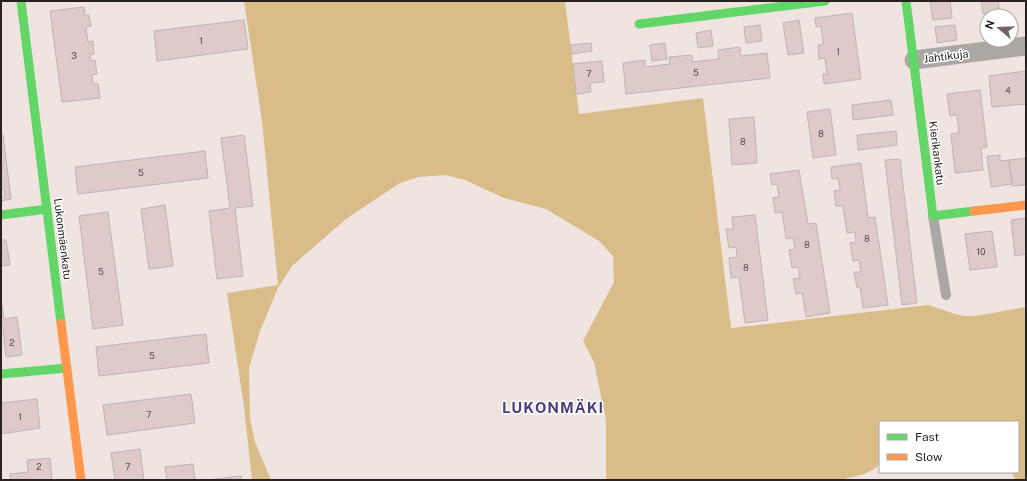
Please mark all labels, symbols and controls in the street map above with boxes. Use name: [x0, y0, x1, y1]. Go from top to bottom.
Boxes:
north arrow: [979, 8, 1019, 48]
text: N: [982, 19, 997, 31]
house number: 1: [199, 35, 203, 46]
house number: 1: [836, 46, 840, 57]
street label: Jahtikuja: [923, 47, 969, 65]
house number: 3: [71, 50, 77, 61]
house number: 5: [693, 67, 699, 78]
house number: 7: [586, 68, 592, 79]
house number: 4: [1005, 85, 1011, 96]
street label: Kierikankatu: [927, 120, 947, 186]
house number: 8: [818, 128, 824, 139]
house number: 8: [740, 136, 746, 147]
house number: 5: [138, 167, 144, 178]
street label: Lukonmäenkatu: [52, 198, 74, 280]
house number: 8: [864, 233, 870, 244]
house number: 8: [804, 239, 810, 250]
house number: 10: [976, 246, 986, 257]
house number: 8: [743, 262, 749, 273]
house number: 5: [98, 266, 104, 277]
house number: 2: [9, 337, 15, 348]
house number: 5: [149, 350, 155, 361]
district label: LUKONMÄKI: [502, 399, 604, 416]
house number: 7: [146, 409, 152, 420]
house number: 1: [18, 411, 22, 422]
legend: [879, 421, 1019, 473]
text: Fast: [915, 430, 940, 444]
text: Slow: [915, 450, 943, 464]
house number: 2: [36, 461, 42, 472]
house number: 7: [125, 461, 131, 472]

